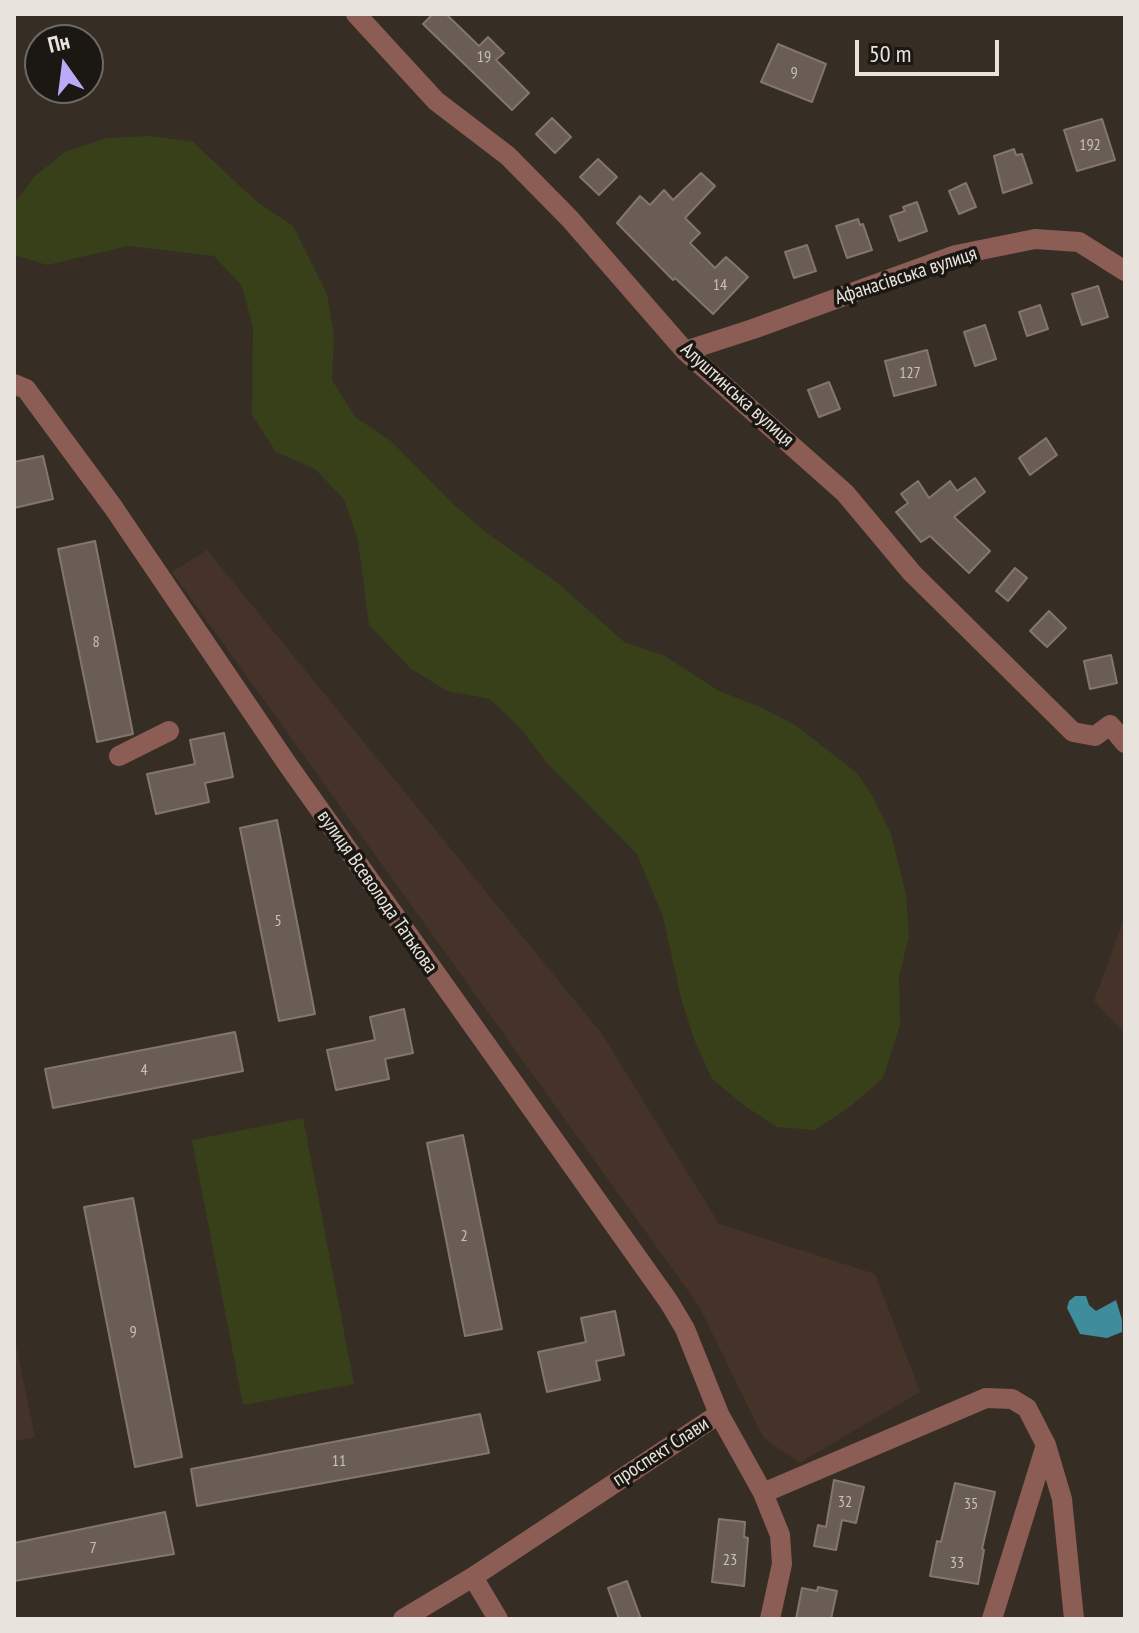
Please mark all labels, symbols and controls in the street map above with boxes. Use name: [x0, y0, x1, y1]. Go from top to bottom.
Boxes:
north arrow: [24, 24, 104, 104]
scale bar: [859, 24, 1003, 74]
text: Пн: [45, 26, 72, 59]
text: 50 m: [869, 38, 911, 69]
house number: 19: [477, 47, 491, 67]
house number: 9: [790, 63, 798, 83]
house number: 192: [1079, 135, 1101, 155]
street label: Афанасівська вулиця: [832, 242, 980, 310]
house number: 14: [713, 275, 727, 295]
street label: Алуштинська вулиця: [675, 338, 799, 452]
house number: 127: [899, 363, 921, 383]
house number: 8: [92, 632, 100, 652]
street label: вулиця Всеволода Татькова: [312, 806, 442, 978]
house number: 5: [274, 911, 282, 931]
house number: 4: [140, 1060, 148, 1080]
house number: 2: [460, 1226, 468, 1246]
house number: 9: [129, 1322, 137, 1342]
street label: проспект Слави: [608, 1412, 714, 1492]
house number: 11: [332, 1451, 346, 1471]
house number: 32: [838, 1492, 852, 1512]
house number: 35: [964, 1494, 978, 1514]
house number: 7: [89, 1538, 97, 1558]
house number: 23: [723, 1550, 737, 1570]
house number: 33: [950, 1553, 964, 1573]

